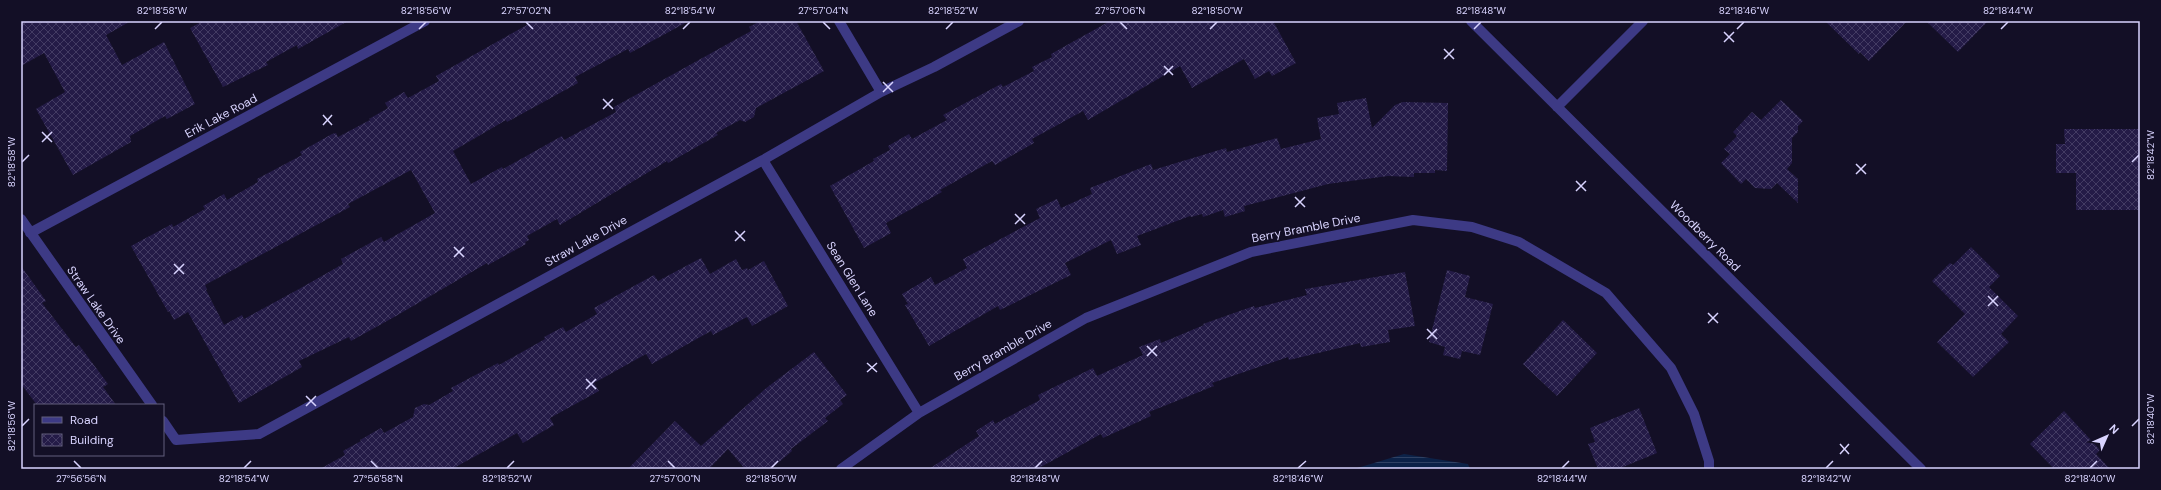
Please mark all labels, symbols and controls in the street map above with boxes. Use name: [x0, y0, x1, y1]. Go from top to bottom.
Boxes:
text: 82°18'58"W: [137, 4, 187, 17]
text: 82°18'56"W: [401, 4, 452, 17]
text: 27°57'02"N: [501, 4, 551, 17]
text: 82°18'54"W: [665, 4, 715, 17]
text: 27°57'04"N: [798, 4, 848, 17]
text: 82°18'52"W: [928, 4, 978, 17]
text: 27°57'06"N: [1095, 4, 1145, 17]
text: 82°18'50"W: [1191, 4, 1243, 17]
text: 82°18'48"W: [1456, 4, 1506, 17]
text: 82°18'46"W: [1719, 4, 1769, 17]
text: 82°18'44"W: [1983, 4, 2033, 17]
street label: Erik Lake Road: [182, 90, 260, 142]
text: 82°18'42"W: [2144, 130, 2157, 180]
text: 82°18'58"W: [5, 137, 18, 187]
street label: Woodberry Road: [1666, 197, 1744, 275]
street label: Berry Bramble Drive: [1250, 210, 1362, 246]
street label: Straw Lake Drive: [542, 212, 630, 270]
street label: Sean Glen Lane: [823, 238, 882, 320]
street label: Straw Lake Drive: [63, 263, 129, 347]
street label: Berry Bramble Drive: [951, 315, 1055, 385]
text: 82°18'40"W: [2144, 393, 2157, 444]
text: 82°18'56"W: [5, 400, 18, 451]
legend: [34, 404, 164, 456]
text: Road: [70, 412, 98, 428]
north arrow: [2087, 416, 2127, 456]
text: N: [2106, 421, 2122, 437]
text: Building: [70, 432, 114, 448]
text: 27°56'56"N: [56, 472, 106, 485]
text: 82°18'54"W: [219, 472, 269, 485]
text: 27°56'58"N: [353, 472, 403, 485]
text: 82°18'52"W: [482, 472, 532, 485]
text: 27°57'00"N: [649, 472, 701, 485]
text: 82°18'50"W: [745, 472, 797, 485]
text: 82°18'48"W: [1010, 472, 1060, 485]
text: 82°18'46"W: [1273, 472, 1323, 485]
text: 82°18'44"W: [1537, 472, 1587, 485]
text: 82°18'42"W: [1801, 472, 1851, 485]
text: 82°18'40"W: [2065, 472, 2116, 485]

